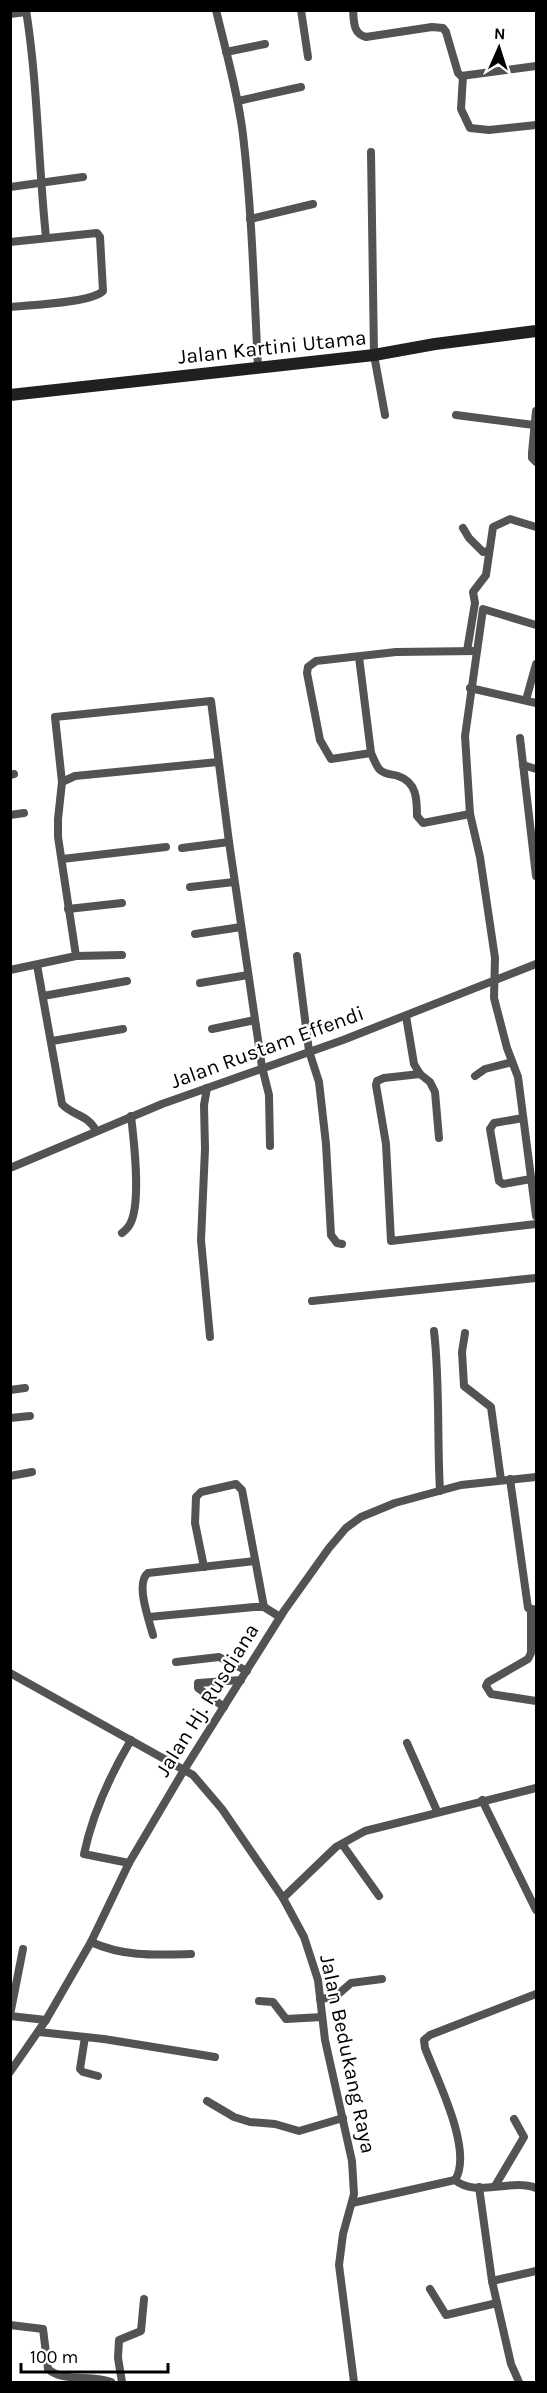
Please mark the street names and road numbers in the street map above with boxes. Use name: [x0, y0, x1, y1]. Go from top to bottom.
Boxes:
street label: Jalan Kartini Utama: [177, 325, 367, 369]
street label: Jalan Rustam Effendi: [167, 1001, 367, 1093]
street label: Jalan Hj. Rusdiana: [150, 1619, 264, 1781]
street label: Jalan Bedukang Raya: [315, 1952, 381, 2156]

